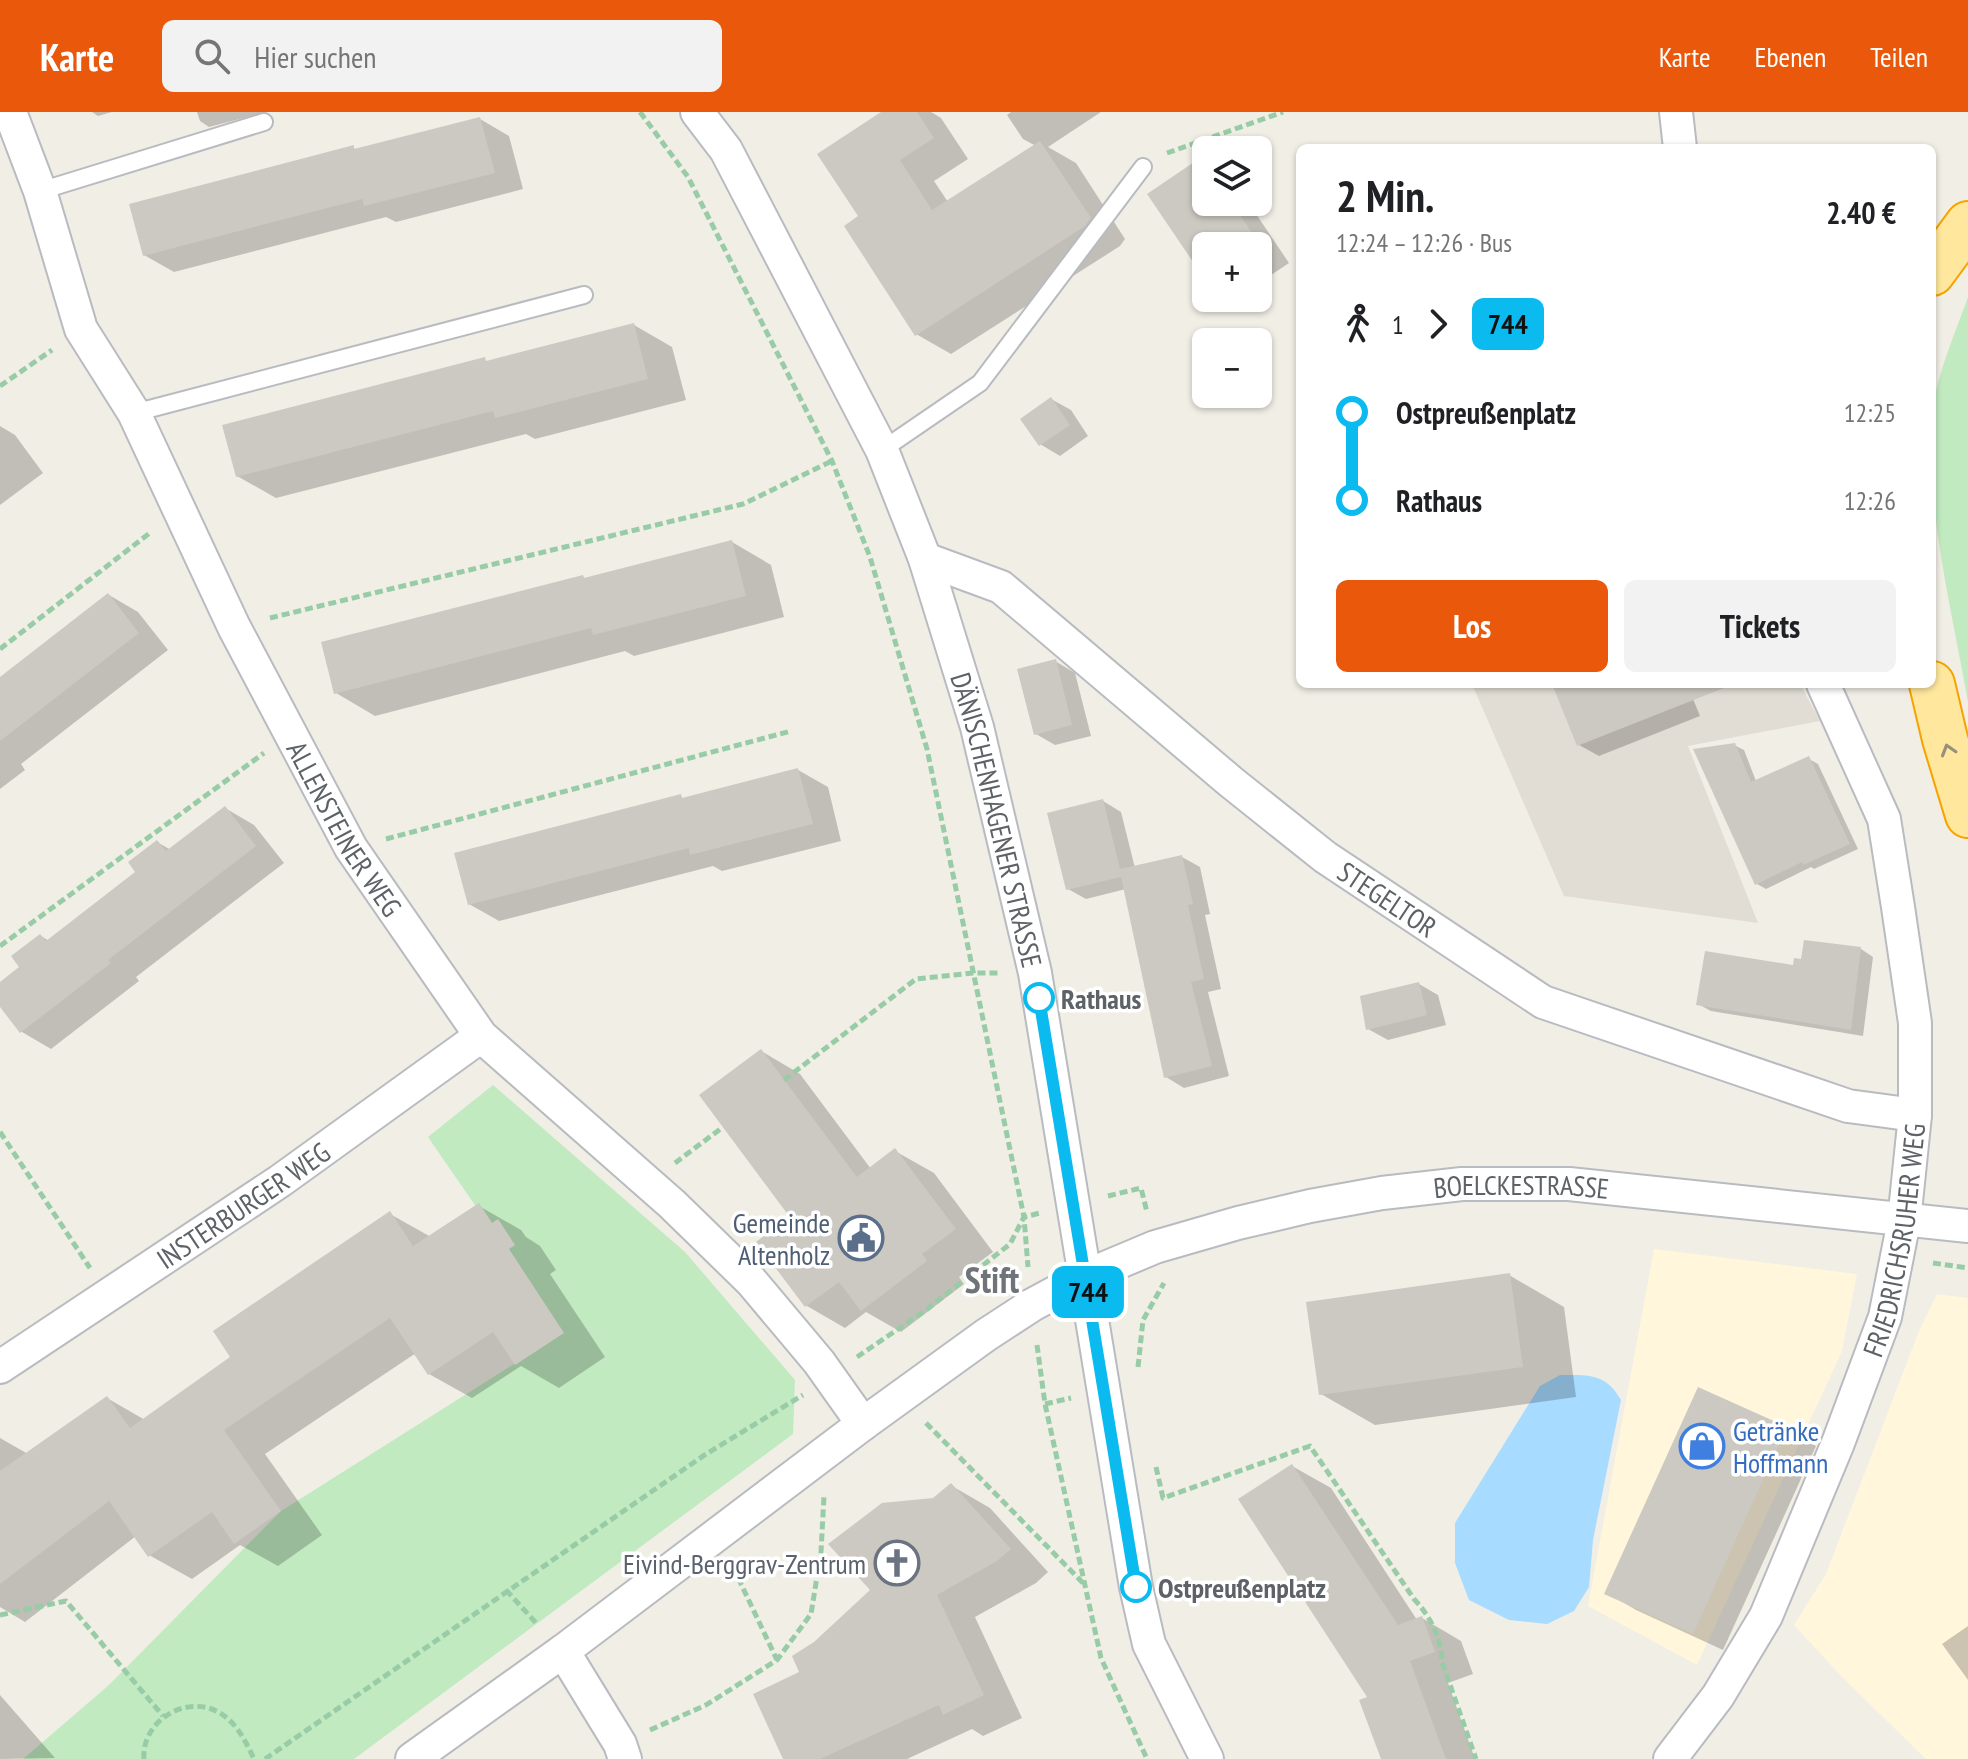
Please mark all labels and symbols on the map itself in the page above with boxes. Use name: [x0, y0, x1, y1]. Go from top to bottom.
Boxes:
street label: DÄNISCHENHAGENER STRASSE: [943, 668, 1052, 971]
street label: ALLENSTEINER WEG: [279, 734, 411, 923]
one-way arrow: [1941, 744, 1957, 758]
street label: STEGELTOR: [1331, 852, 1444, 945]
place label: Rathaus: [1061, 980, 1141, 1017]
marker: Rathaus: [1024, 983, 1054, 1013]
street label: FRIEDRICHSRUHER WEG: [1853, 1121, 1933, 1362]
street label: INSTERBURGER WEG: [149, 1133, 337, 1277]
street label: BOELCKESTRASSE: [1431, 1166, 1611, 1207]
place label: Gemeinde Altenholz: [733, 1204, 830, 1273]
public building icon: Gemeinde Altenholz: [837, 1214, 885, 1262]
district label: Stift: [965, 1256, 1020, 1303]
line badge: 744: [1042, 1266, 1134, 1318]
place label: Getränke Hoffmann: [1733, 1412, 1828, 1481]
shop icon: Getränke Hoffmann: [1678, 1422, 1726, 1470]
church icon: Eivind-Berggrav-Zentrum: [873, 1539, 921, 1587]
place label: Eivind-Berggrav-Zentrum: [623, 1545, 866, 1582]
place label: Ostpreußenplatz: [1158, 1569, 1326, 1606]
marker: Ostpreußenplatz: [1121, 1572, 1151, 1602]

